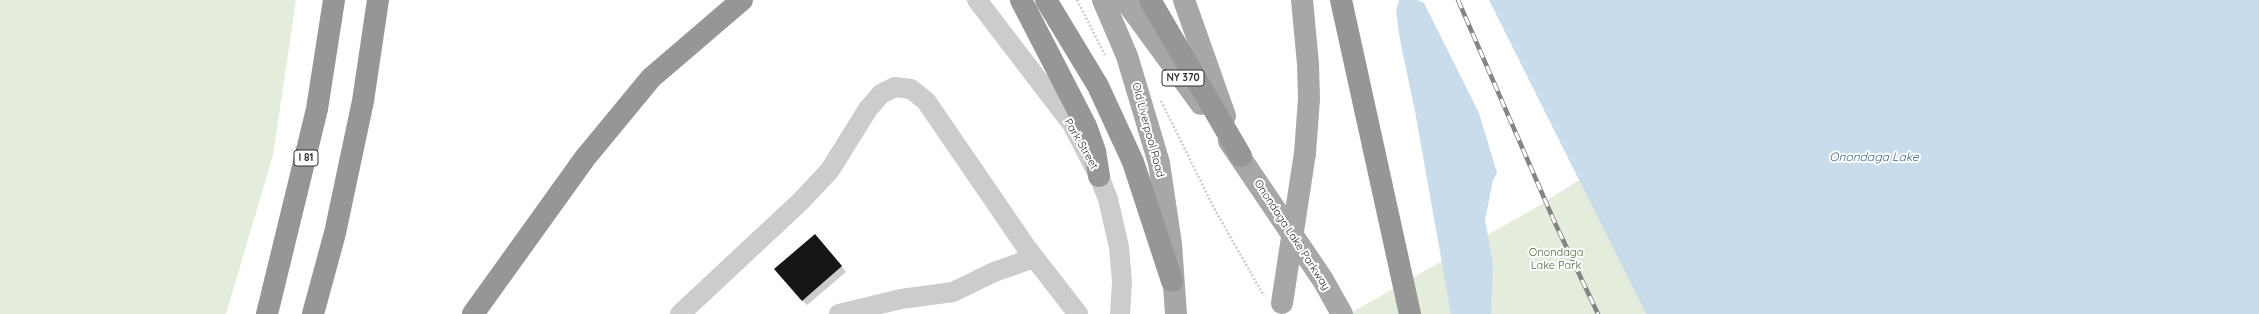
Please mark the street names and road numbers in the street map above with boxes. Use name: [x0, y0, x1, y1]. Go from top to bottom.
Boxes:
road number: NY 370: [1162, 70, 1204, 86]
street label: Old Liverpool Road: [1129, 81, 1167, 179]
street label: Park Street: [1061, 116, 1101, 172]
road number: I 81: [294, 150, 318, 166]
street label: Onondaga Lake Parkway: [1251, 177, 1333, 293]

